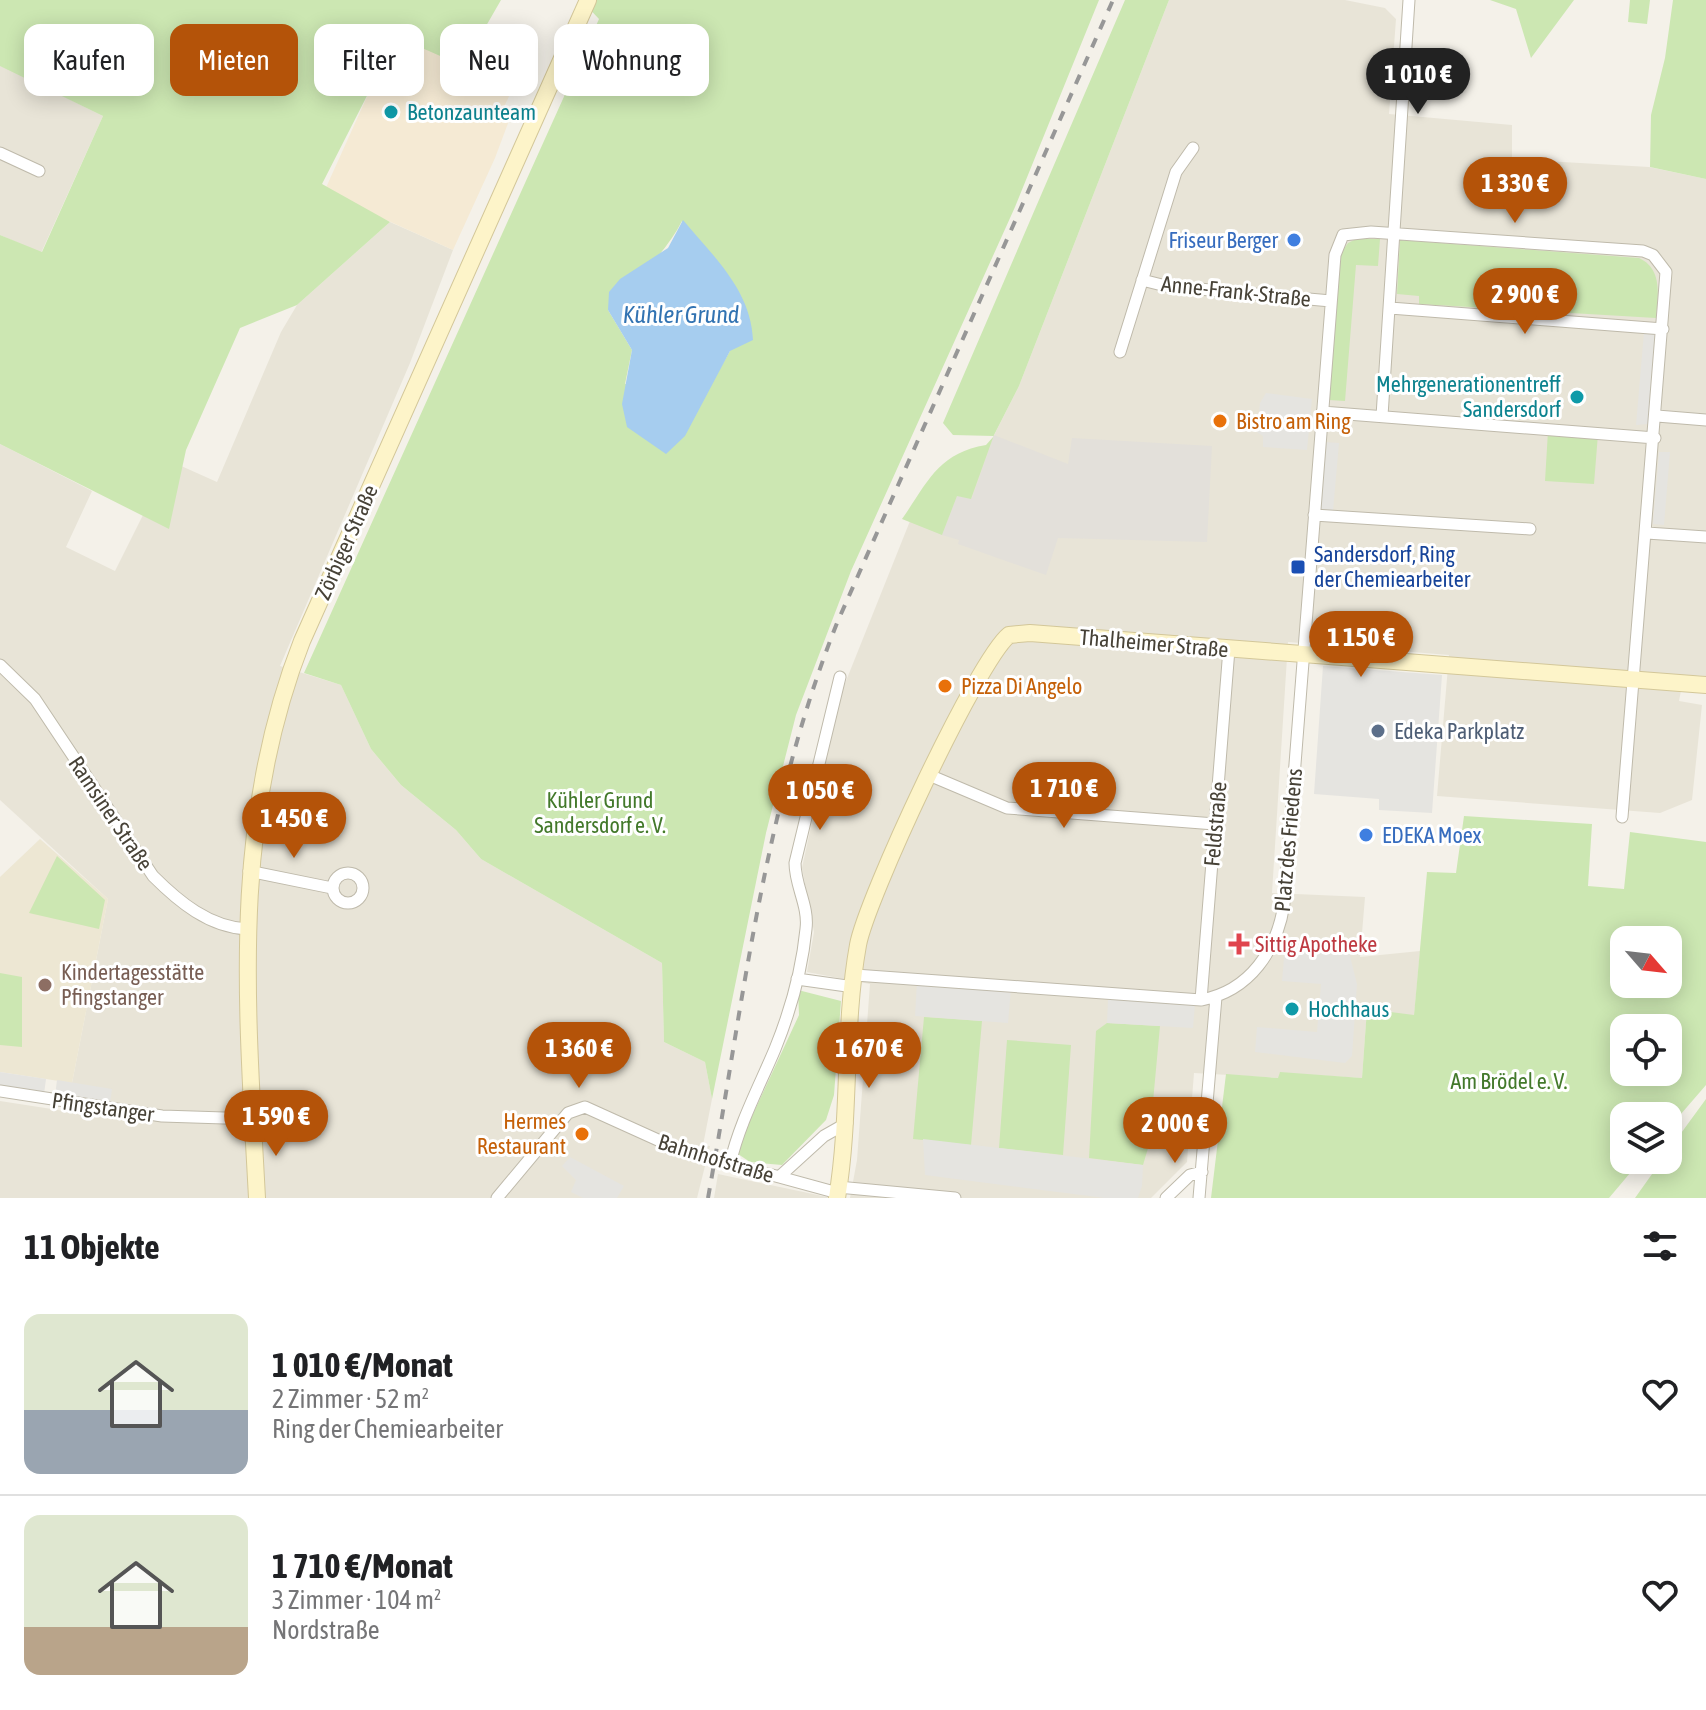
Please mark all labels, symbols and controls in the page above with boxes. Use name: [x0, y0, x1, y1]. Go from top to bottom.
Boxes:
chip: Kaufen: [24, 24, 154, 96]
chip: Mieten: [170, 24, 298, 96]
chip: Filter: [314, 24, 424, 96]
chip: Neu: [440, 24, 538, 96]
chip: Wohnung: [554, 24, 709, 96]
pin: 1 010 €: [1344, 48, 1492, 116]
text: 1 010 €: [1384, 59, 1452, 89]
place label: Betonzaunteam: [407, 99, 536, 125]
marker: Betonzaunteam: [382, 103, 400, 121]
pin: 1 330 €: [1441, 157, 1589, 225]
text: 1 330 €: [1481, 168, 1549, 198]
place label: Friseur Berger: [1168, 227, 1279, 253]
marker: Friseur Berger: [1285, 231, 1303, 249]
pin: 2 900 €: [1451, 268, 1599, 336]
street label: Anne-Frank-Straße: [1160, 270, 1312, 312]
text: 2 900 €: [1491, 279, 1559, 309]
water label: Kühler Grund: [623, 301, 739, 328]
place label: Mehrgenerationentreff Sandersdorf: [1376, 371, 1561, 422]
marker: Mehrgenerationentreff Sandersdorf: [1568, 388, 1586, 406]
place label: Bistro am Ring: [1236, 408, 1351, 434]
marker: Bistro am Ring: [1211, 412, 1229, 430]
street label: Zörbiger Straße: [309, 481, 383, 603]
place label: Sandersdorf, Ring der Chemiearbeiter: [1314, 541, 1471, 592]
marker: Sandersdorf, Ring der Chemiearbeiter: [1289, 558, 1307, 576]
pin: 1 150 €: [1287, 611, 1435, 679]
text: 1 150 €: [1327, 622, 1395, 652]
street label: Thalheimer Straße: [1079, 624, 1229, 662]
place label: Pizza Di Angelo: [961, 673, 1082, 699]
marker: Pizza Di Angelo: [936, 677, 954, 695]
place label: Edeka Parkplatz: [1394, 718, 1524, 744]
marker: Edeka Parkplatz: [1369, 722, 1387, 740]
street label: Ramsiner Straße: [63, 751, 159, 875]
pin: 1 710 €: [990, 762, 1138, 830]
pin: 1 050 €: [746, 764, 894, 832]
street label: Platz des Friedens: [1269, 767, 1307, 913]
text: 1 710 €: [1030, 773, 1098, 803]
text: 1 050 €: [786, 775, 854, 805]
street label: Feldstraße: [1198, 780, 1232, 868]
park label: Kühler Grund Sandersdorf e. V.: [534, 787, 666, 838]
pin: 1 450 €: [220, 792, 368, 860]
text: 1 450 €: [260, 803, 328, 833]
place label: EDEKA Moex: [1382, 822, 1481, 848]
marker: EDEKA Moex: [1357, 826, 1375, 844]
north arrow: [1610, 926, 1682, 998]
map controls: [1610, 926, 1682, 1174]
place label: Sittig Apotheke: [1255, 931, 1377, 957]
marker: Sittig Apotheke: [1230, 935, 1248, 953]
place label: Kindertagesstätte Pfingstanger: [61, 959, 204, 1010]
marker: Kindertagesstätte Pfingstanger: [36, 976, 54, 994]
place label: Hochhaus: [1308, 996, 1389, 1022]
marker: Hochhaus: [1283, 1000, 1301, 1018]
button: locate: [1610, 1014, 1682, 1086]
pin: 1 360 €: [505, 1022, 653, 1090]
pin: 1 670 €: [795, 1022, 943, 1090]
text: 1 360 €: [545, 1033, 613, 1063]
text: 1 670 €: [835, 1033, 903, 1063]
park label: Am Brödel e. V.: [1451, 1068, 1568, 1094]
street label: Pfingstanger: [50, 1087, 156, 1127]
pin: 1 590 €: [202, 1090, 350, 1158]
pin: 2 000 €: [1101, 1097, 1249, 1165]
text: 1 590 €: [242, 1101, 310, 1131]
button: layers: [1610, 1102, 1682, 1174]
place label: Hermes Restaurant: [477, 1108, 566, 1159]
text: 2 000 €: [1141, 1108, 1209, 1138]
marker: Hermes Restaurant: [573, 1125, 591, 1143]
street label: Bahnhofstraße: [655, 1128, 777, 1188]
icon: filters: [1638, 1224, 1682, 1268]
text: 11 Objekte: [24, 1227, 160, 1266]
text: 1 010 €/Monat: [272, 1345, 453, 1384]
icon: home: [88, 1346, 184, 1442]
icon: heart: [1638, 1372, 1682, 1416]
text: 2 Zimmer · 52 m²: [272, 1384, 429, 1414]
text: Ring der Chemiearbeiter: [272, 1414, 503, 1444]
text: 1 710 €/Monat: [272, 1546, 453, 1585]
icon: home: [88, 1547, 184, 1643]
icon: heart: [1638, 1573, 1682, 1617]
text: 3 Zimmer · 104 m²: [272, 1585, 441, 1615]
text: Nordstraße: [272, 1615, 379, 1645]

